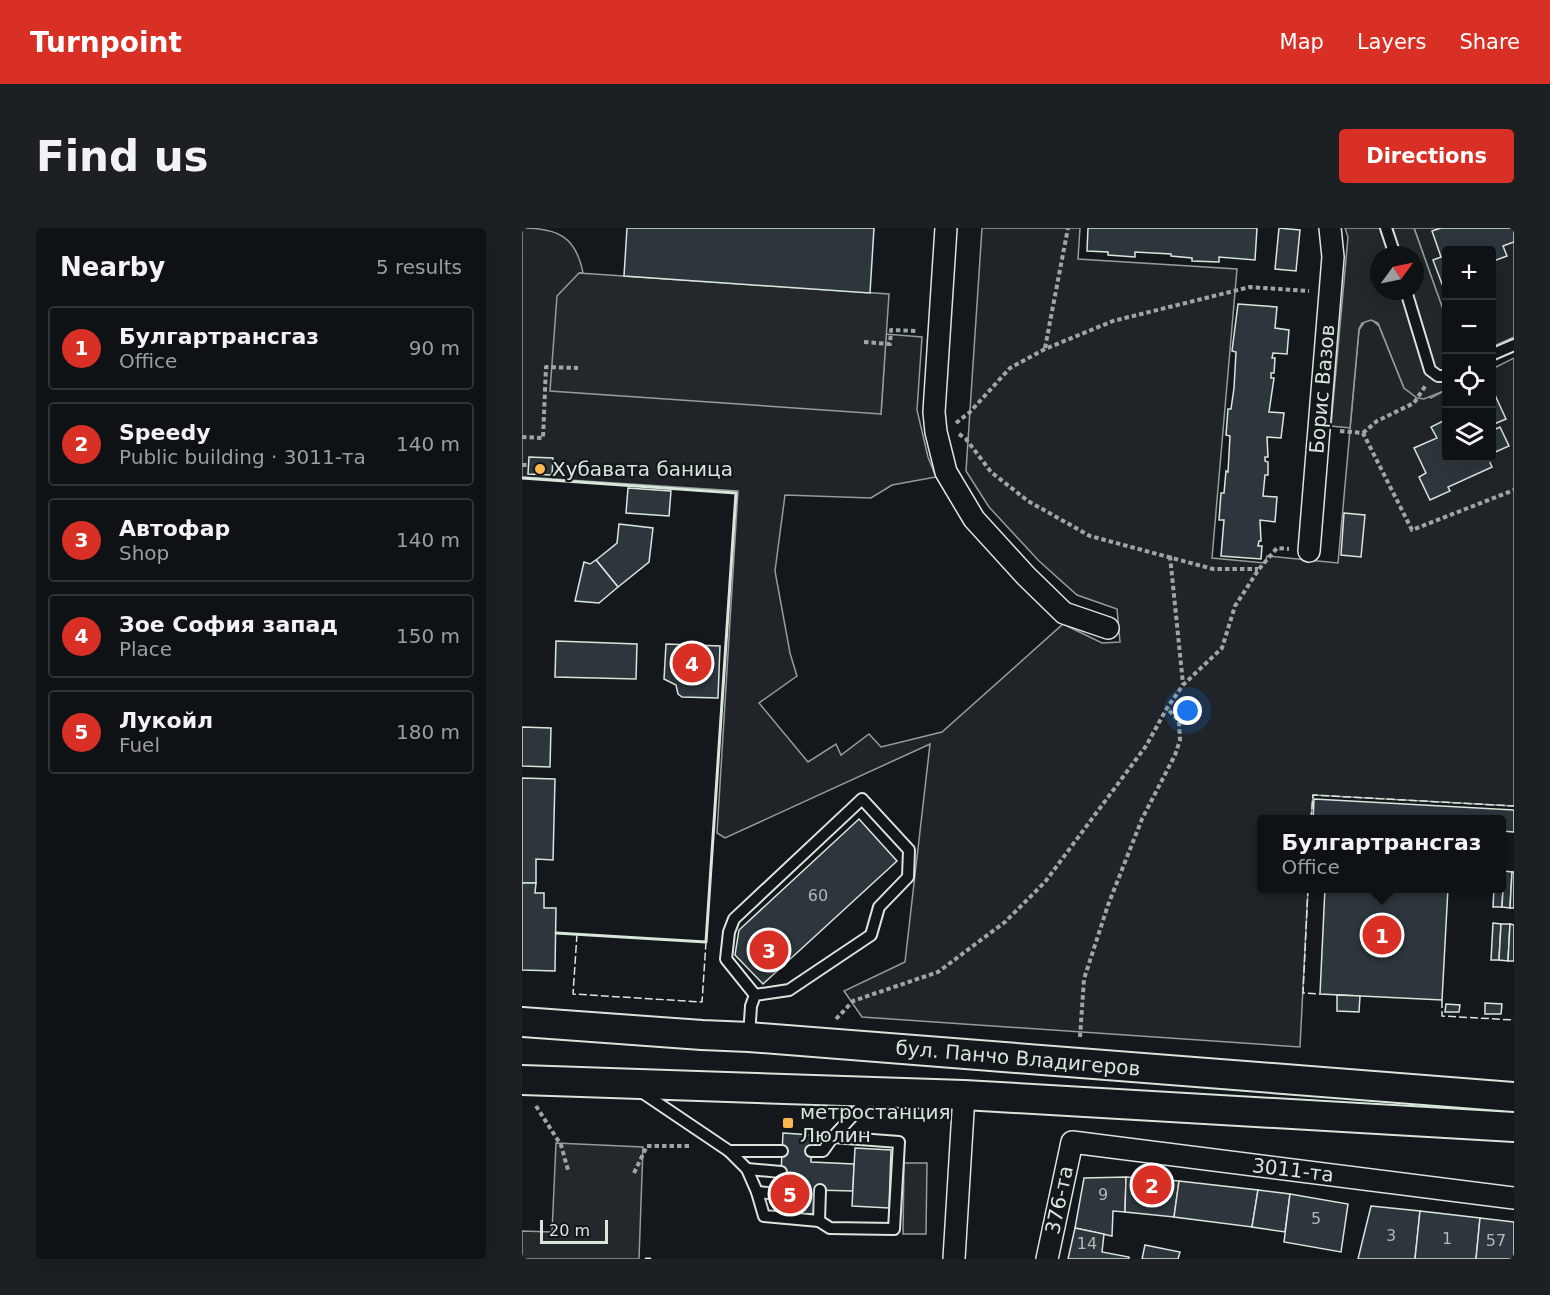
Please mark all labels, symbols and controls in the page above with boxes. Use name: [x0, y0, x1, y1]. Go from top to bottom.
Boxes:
text: Turnpoint: [30, 26, 182, 59]
text: Map: [1280, 30, 1324, 54]
text: Layers: [1357, 30, 1426, 54]
text: Share: [1459, 30, 1520, 54]
button: Directions: [1339, 129, 1514, 183]
text: Find us: [36, 132, 209, 181]
north arrow: [1370, 246, 1424, 300]
map controls: [1442, 246, 1496, 462]
button: +: [1442, 246, 1496, 300]
text: Nearby: [60, 252, 165, 282]
text: 5 results: [376, 255, 462, 279]
button: −: [1442, 300, 1496, 354]
street label: Борис Вазов: [1304, 323, 1340, 455]
text: Булгартрансгаз: [119, 324, 319, 349]
text: 1: [75, 336, 88, 360]
text: 90 m: [409, 336, 460, 360]
text: Office: [119, 349, 177, 373]
button: locate: [1442, 354, 1496, 408]
button: layers: [1442, 408, 1496, 462]
text: Speedy: [119, 420, 211, 445]
text: 2: [75, 432, 88, 456]
text: 140 m: [396, 432, 460, 456]
text: Public building · 3011-та: [119, 445, 366, 469]
place label: Хубавата баница: [552, 457, 733, 481]
marker: Хубавата баница: [533, 462, 547, 476]
text: Автофар: [119, 516, 230, 541]
text: 3: [75, 528, 88, 552]
text: 140 m: [396, 528, 460, 552]
text: Shop: [119, 541, 169, 565]
text: Зое София запад: [119, 612, 338, 637]
text: 4: [75, 624, 88, 648]
text: 150 m: [396, 624, 460, 648]
text: Place: [119, 637, 172, 661]
pin: 4: [672, 640, 712, 686]
your location: [1173, 696, 1202, 725]
text: Лукойл: [119, 708, 213, 733]
text: 5: [75, 720, 88, 744]
text: 180 m: [396, 720, 460, 744]
text: Fuel: [119, 733, 160, 757]
popup: [1257, 815, 1506, 893]
text: Булгартрансгаз: [1281, 830, 1482, 855]
text: Office: [1281, 855, 1340, 879]
house number: 60: [808, 886, 828, 905]
pin: 1: [1362, 912, 1402, 958]
pin: 3: [750, 928, 788, 972]
street label: бул. Панчо Владигеров: [895, 1035, 1141, 1081]
place label: метростанция Люлин: [800, 1100, 951, 1147]
marker: метростанция Люлин: [781, 1116, 795, 1130]
street label: 3011-та: [1251, 1153, 1335, 1187]
pin: 2: [1132, 1162, 1172, 1208]
street label: 376-та: [1040, 1164, 1078, 1236]
pin: 5: [770, 1172, 810, 1216]
house number: 9: [1098, 1185, 1108, 1204]
house number: 5: [1311, 1209, 1321, 1228]
scale bar: [540, 1217, 608, 1244]
text: 20 m: [549, 1221, 590, 1240]
house number: 3: [1386, 1226, 1396, 1245]
house number: 1: [1442, 1229, 1452, 1248]
house number: 57: [1486, 1231, 1506, 1250]
house number: 14: [1077, 1234, 1097, 1253]

